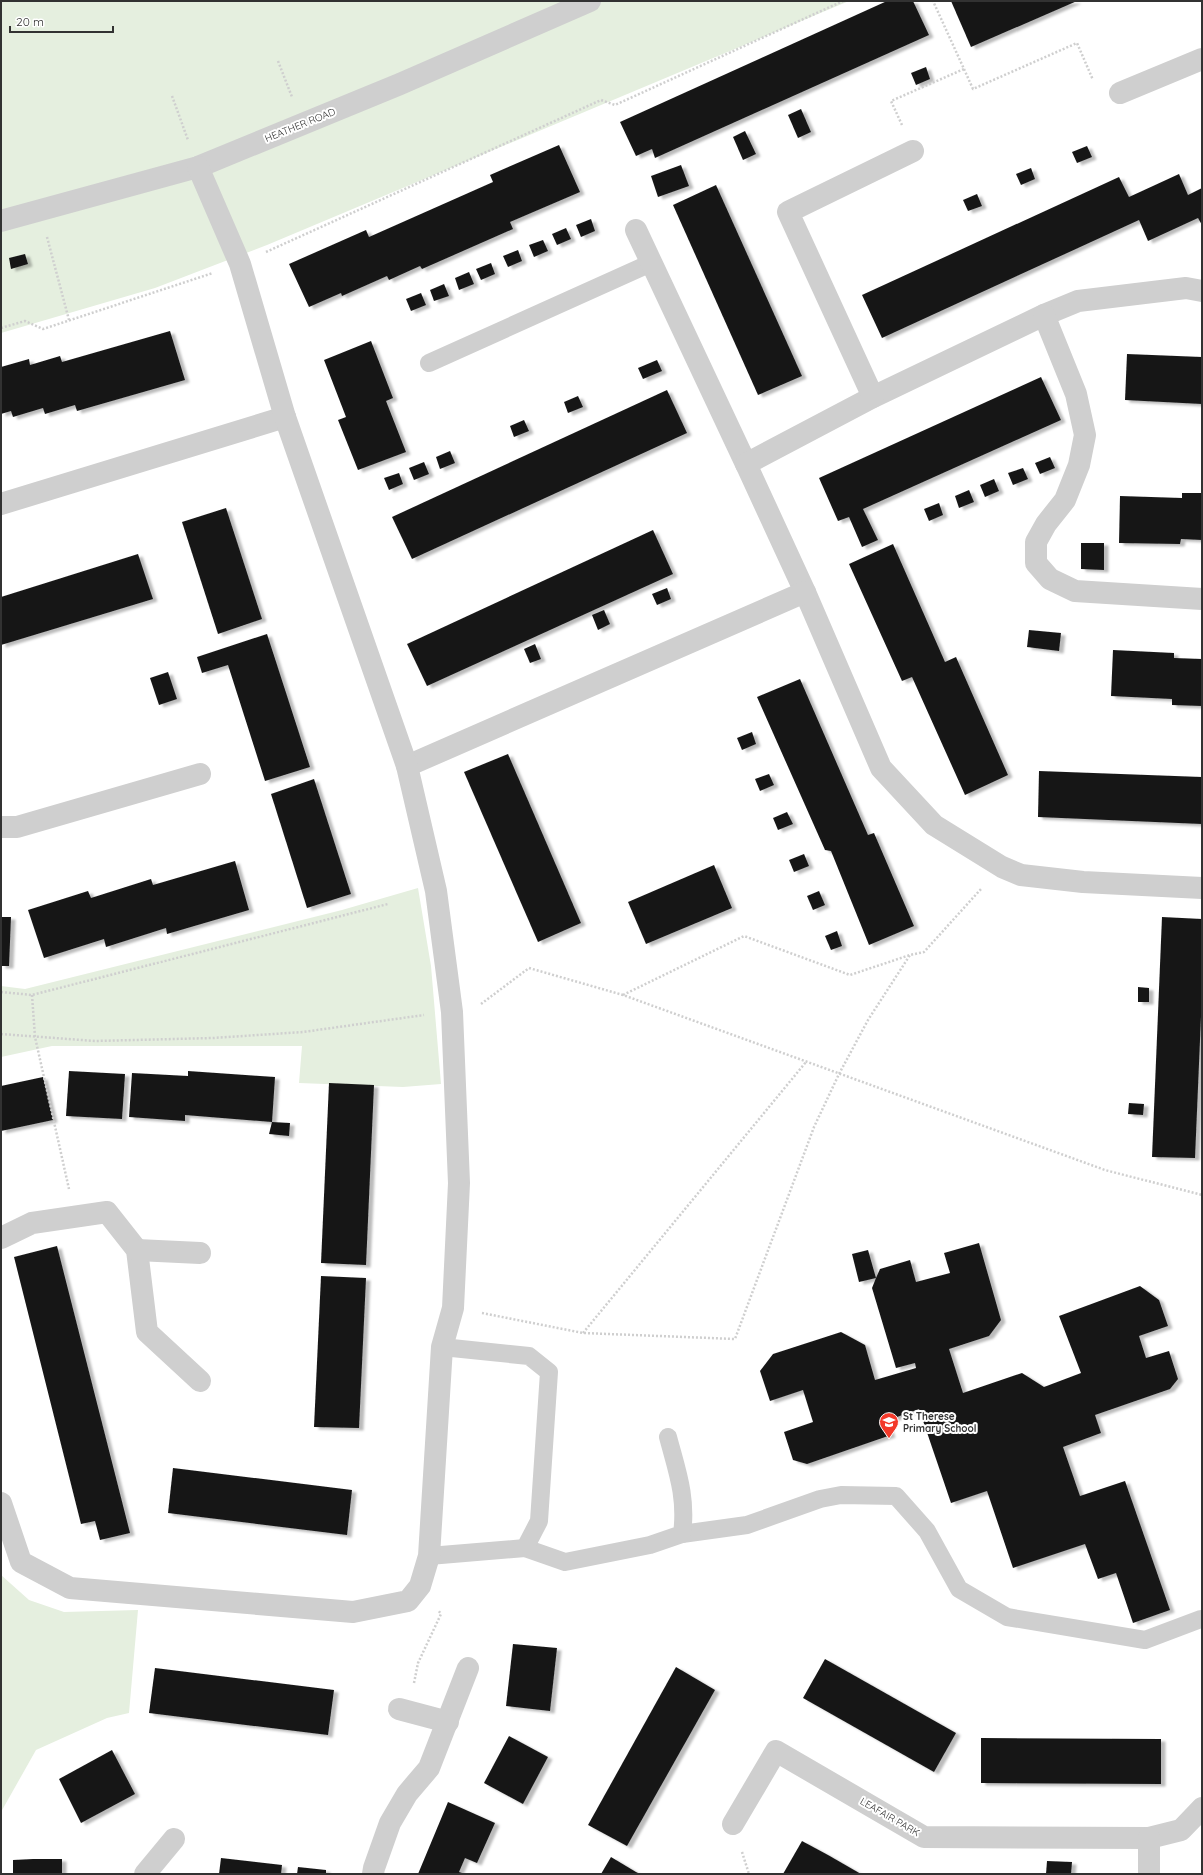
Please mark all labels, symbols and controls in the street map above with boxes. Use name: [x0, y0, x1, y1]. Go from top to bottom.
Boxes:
scale bar: [10, 8, 113, 34]
text: 20 m: [16, 14, 44, 29]
street label: HEATHER ROAD: [263, 105, 337, 145]
place label: St Therese Primary School: [903, 1410, 976, 1435]
school or university icon: St Therese Primary School: [878, 1411, 900, 1439]
street label: LEAFAIR PARK: [858, 1795, 922, 1839]

